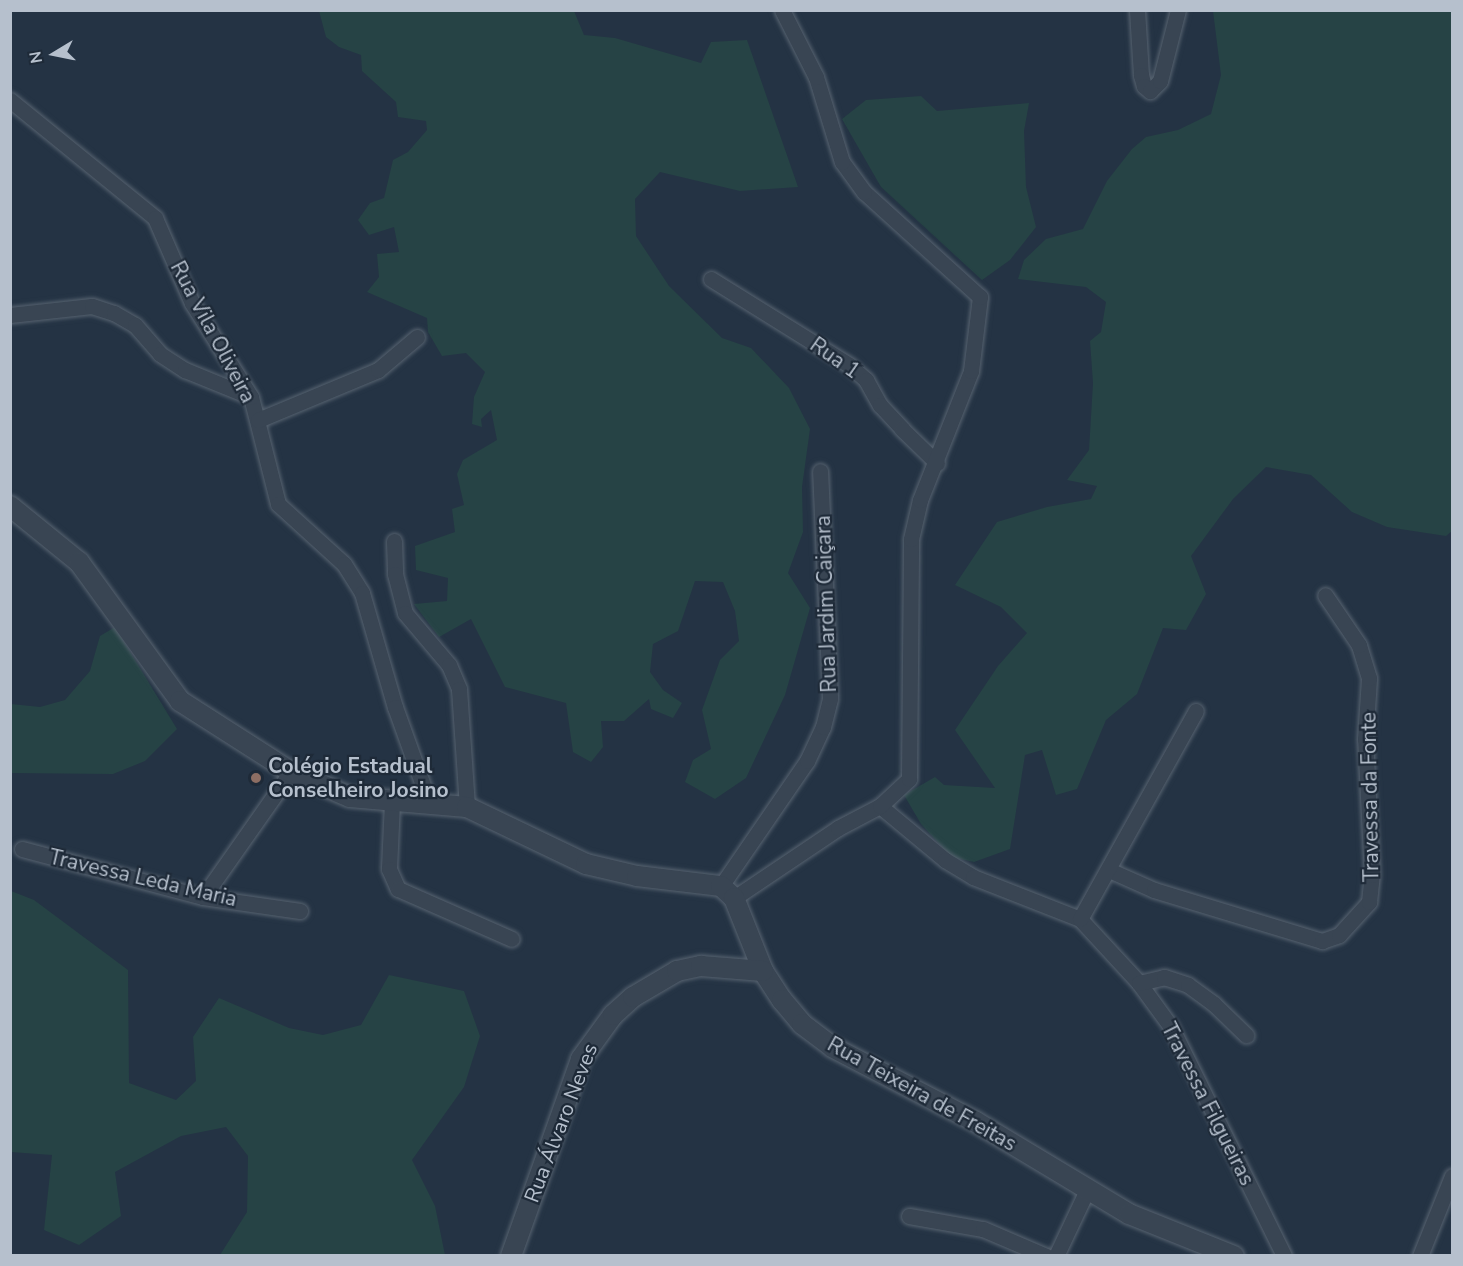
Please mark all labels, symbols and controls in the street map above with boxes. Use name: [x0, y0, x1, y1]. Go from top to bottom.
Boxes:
north arrow: [24, 24, 84, 84]
text: N: [24, 49, 48, 65]
street label: Rua Vila Oliveira: [165, 257, 261, 407]
street label: Rua 1: [805, 332, 865, 384]
street label: Rua Jardim Caiçara: [810, 515, 842, 693]
street label: Travessa da Fonte: [1356, 712, 1384, 882]
place label: Colégio Estadual Conselheiro Josino: [268, 753, 449, 803]
marker: Colégio Estadual Conselheiro Josino: [249, 771, 263, 785]
street label: Travessa Leda Maria: [47, 844, 239, 912]
street label: Travessa Filgueiras: [1156, 1018, 1260, 1190]
street label: Rua Teixeira de Freitas: [823, 1032, 1021, 1156]
street label: Rua Álvaro Neves: [519, 1040, 603, 1206]

